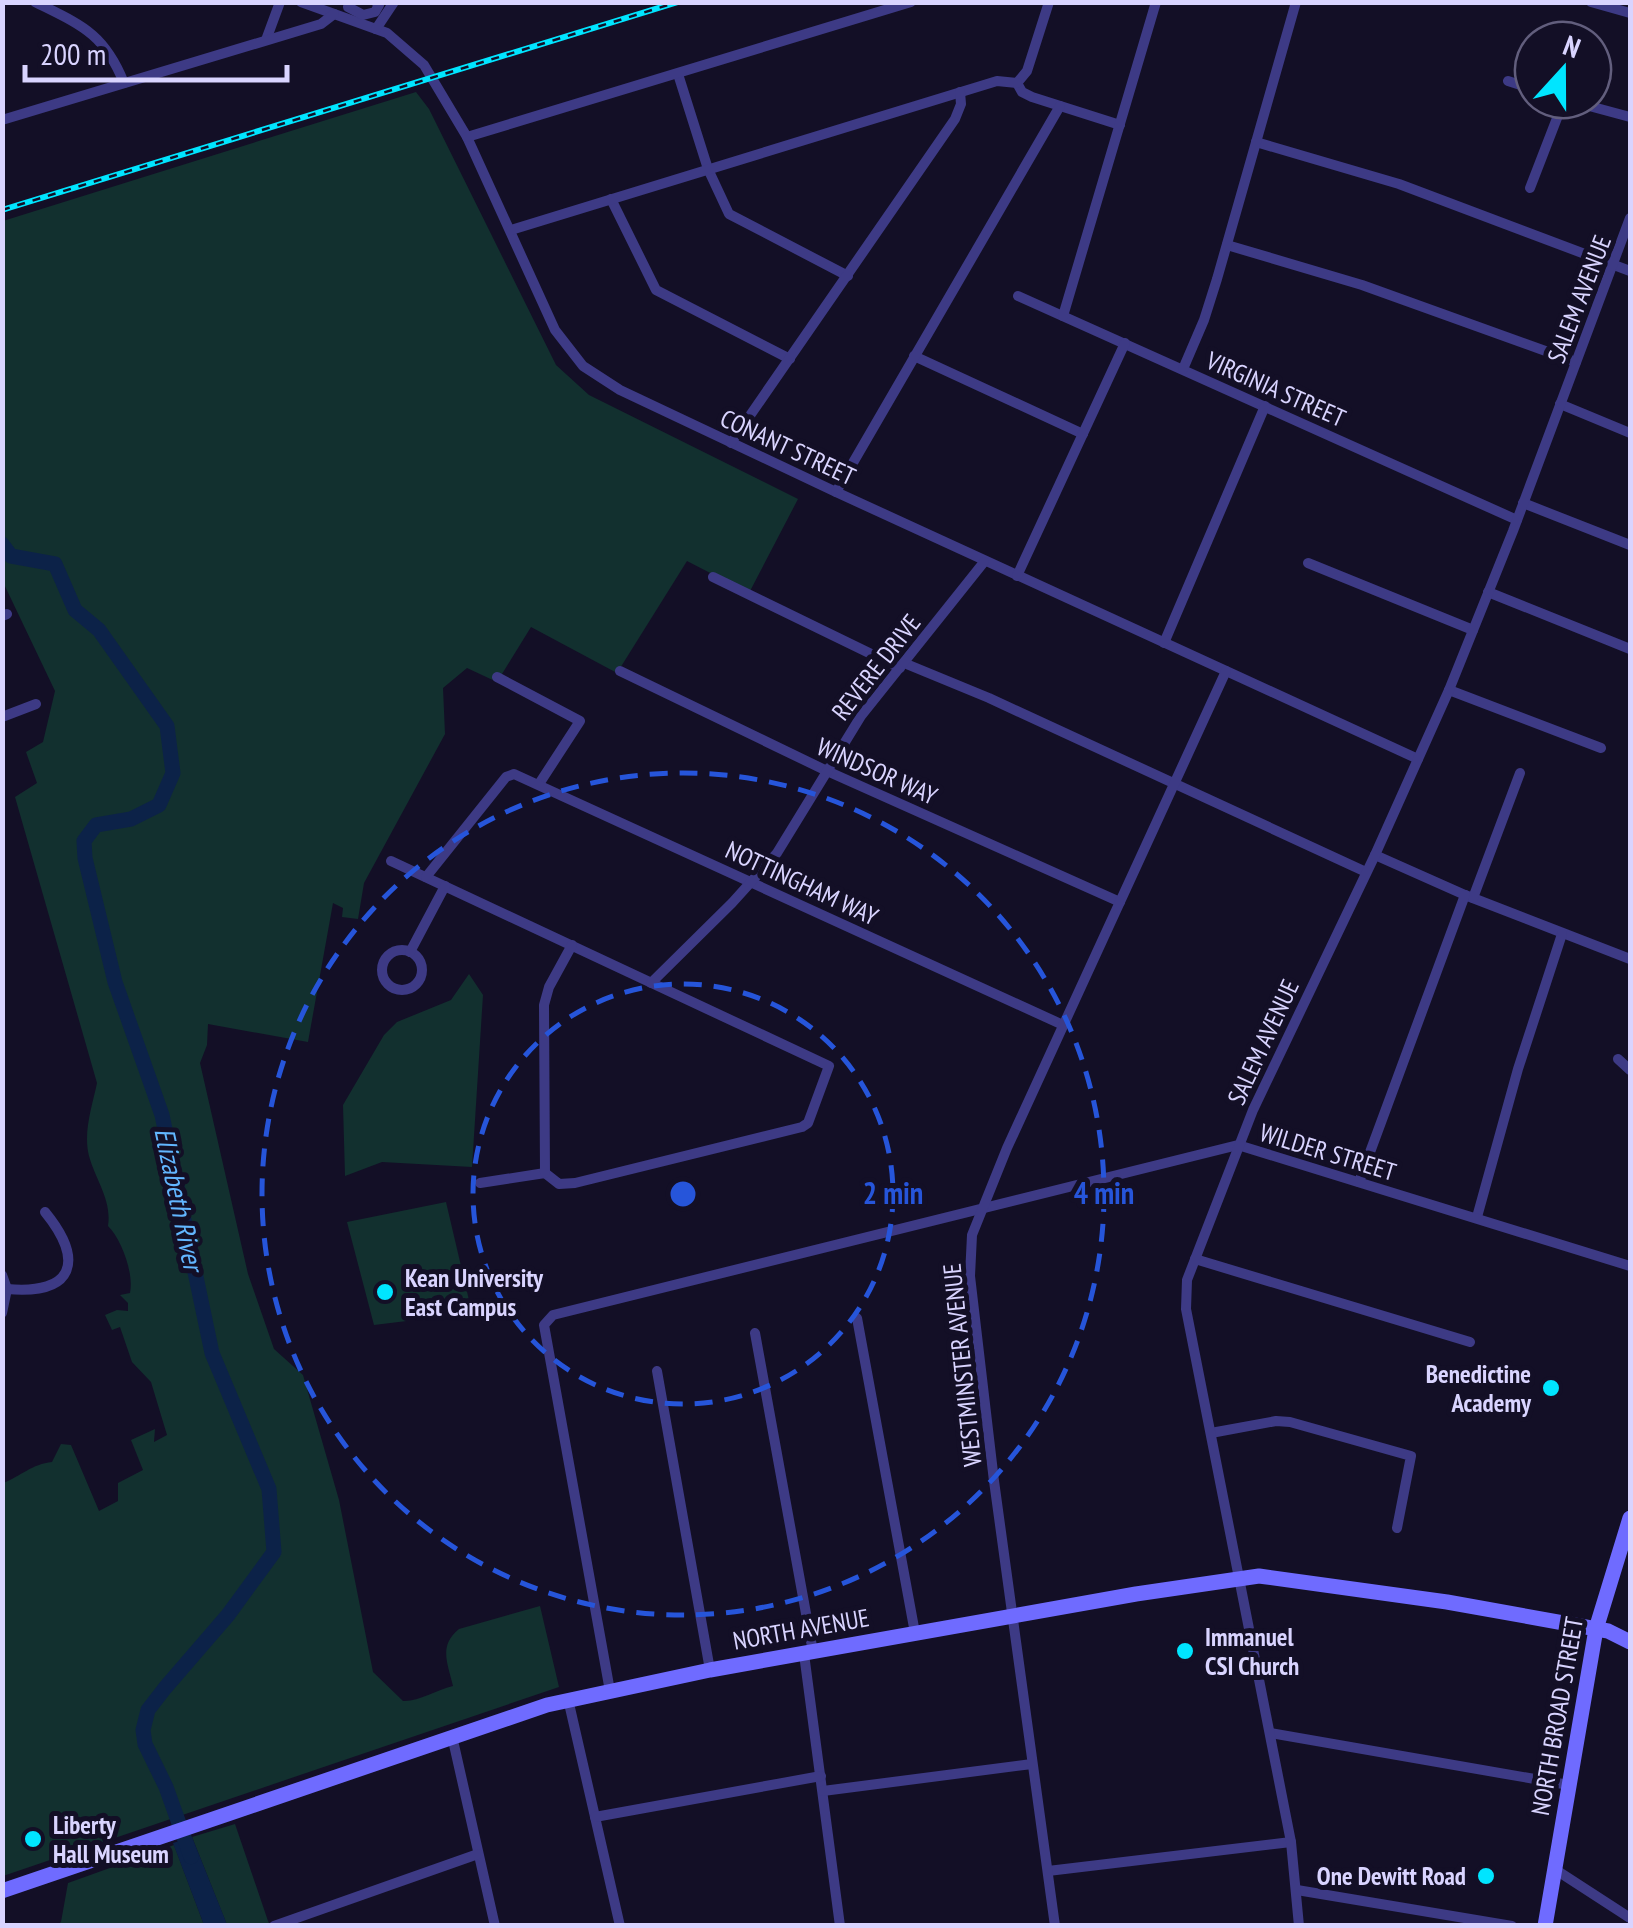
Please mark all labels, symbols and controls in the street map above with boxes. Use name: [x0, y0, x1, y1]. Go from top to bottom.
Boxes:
scale bar: [25, 20, 288, 82]
north arrow: [1513, 20, 1613, 120]
text: N: [1558, 26, 1586, 66]
text: 200 m: [40, 34, 106, 73]
street label: SALEM AVENUE: [1540, 230, 1618, 368]
street label: VIRGINIA STREET: [1201, 344, 1351, 434]
street label: CONANT STREET: [715, 402, 861, 492]
street label: REVERE DRIVE: [825, 607, 927, 727]
street label: WINDSOR WAY: [812, 730, 943, 812]
street label: NOTTINGHAM WAY: [721, 834, 884, 933]
street label: SALEM AVENUE: [1220, 974, 1306, 1110]
street label: WILDER STREET: [1256, 1116, 1400, 1188]
water label: Elizabeth River: [146, 1124, 214, 1278]
text: 2 min: [863, 1173, 923, 1212]
text: 4 min: [1074, 1173, 1134, 1212]
centre of rings: [665, 1176, 701, 1212]
place label: Kean University East Campus: [405, 1262, 544, 1323]
street label: WESTMINSTER AVENUE: [935, 1262, 989, 1468]
marker: Kean University East Campus: [374, 1281, 396, 1303]
place label: Benedictine Academy: [1426, 1358, 1532, 1419]
marker: Benedictine Academy: [1540, 1377, 1562, 1399]
street label: NORTH AVENUE: [730, 1601, 872, 1657]
street label: NORTH BROAD STREET: [1524, 1614, 1590, 1818]
place label: Immanuel CSI Church: [1205, 1621, 1299, 1682]
marker: Immanuel CSI Church: [1174, 1640, 1196, 1662]
place label: Liberty Hall Museum: [53, 1809, 169, 1870]
marker: Liberty Hall Museum: [22, 1828, 44, 1850]
place label: One Dewitt Road: [1317, 1860, 1466, 1892]
marker: One Dewitt Road: [1475, 1865, 1497, 1887]

